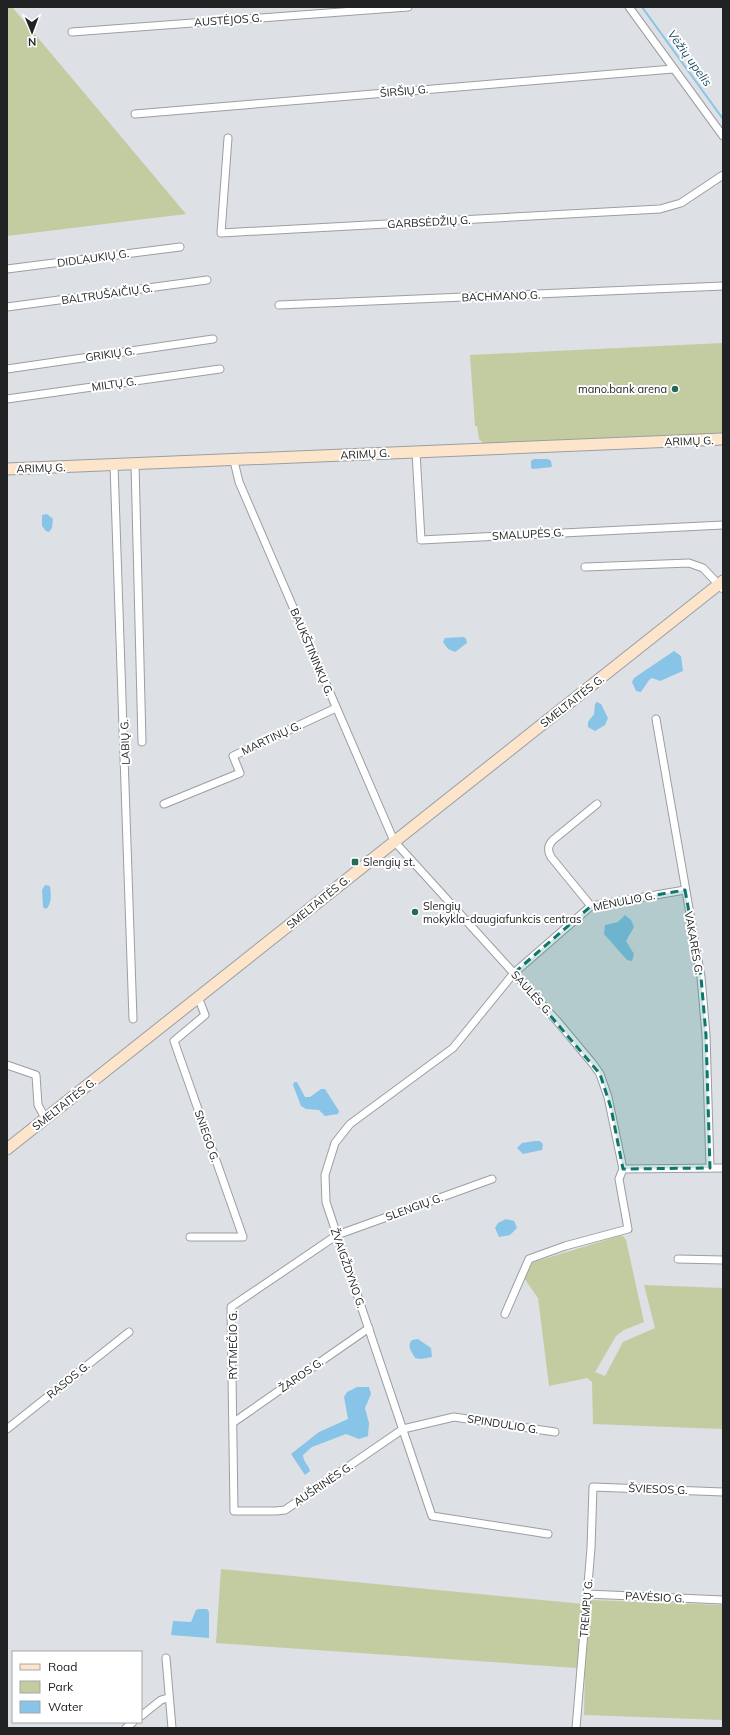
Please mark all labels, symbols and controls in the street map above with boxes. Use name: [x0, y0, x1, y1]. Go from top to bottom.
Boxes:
street label: AUSTĖJOS G.: [193, 11, 263, 29]
north arrow: [12, 12, 52, 52]
water label: Vėžių upelis: [665, 27, 715, 89]
text: N: [28, 35, 36, 49]
street label: ŠIRŠIŲ G.: [379, 82, 429, 100]
street label: GARBSĖDŽIŲ G.: [387, 213, 471, 231]
street label: DIDLAUKIŲ G.: [56, 246, 130, 270]
street label: BALTRUŠAIČIŲ G.: [60, 281, 154, 307]
street label: BACHMANO G.: [461, 288, 541, 304]
street label: GRIKIŲ G.: [84, 344, 136, 364]
street label: MILTŲ G.: [91, 374, 137, 394]
place label: mano.bank arena: [578, 382, 667, 396]
marker: mano.bank arena: [670, 384, 680, 394]
street label: ARIMŲ G.: [664, 433, 714, 449]
street label: ARIMŲ G.: [340, 446, 390, 462]
street label: ARIMŲ G.: [16, 460, 66, 476]
street label: SMALUPĖS G.: [492, 525, 564, 543]
street label: BAUKŠTININKŲ G.: [287, 606, 337, 698]
street label: SMELTAITĖS G.: [537, 672, 607, 730]
street label: MARTINŲ G.: [239, 718, 303, 758]
street label: LABIŲ G.: [117, 719, 133, 765]
place label: Slengių st.: [363, 855, 415, 869]
marker: Slengių st.: [350, 857, 360, 867]
street label: SMELTAITĖS G.: [284, 872, 352, 932]
street label: MĖNULIO G.: [592, 888, 656, 914]
place label: Slengių mokykla-daugiafunkcis centras: [423, 899, 581, 926]
marker: Slengių mokykla-daugiafunkcis centras: [410, 907, 420, 917]
street label: VAKARĖS G.: [682, 910, 706, 976]
street label: SAULĖS G.: [508, 968, 556, 1018]
street label: SMELTAITĖS G.: [29, 1075, 99, 1133]
street label: SNIEGO G.: [192, 1108, 222, 1164]
street label: SLENGIŲ G.: [383, 1190, 445, 1224]
street label: ŽVAIGŽDYNO G.: [328, 1226, 368, 1310]
street label: RYTMEČIO G.: [226, 1310, 240, 1380]
street label: ŽAROS G.: [276, 1355, 326, 1395]
street label: RASOS G.: [44, 1358, 92, 1402]
street label: SPINDULIO G.: [466, 1411, 540, 1437]
street label: AUŠRINĖS G.: [291, 1459, 355, 1509]
street label: ŠVIESOS G.: [628, 1481, 688, 1497]
street label: TREMPŲ G.: [576, 1578, 596, 1638]
street label: PAVĖSIO G.: [625, 1588, 685, 1606]
legend: [12, 1651, 142, 1723]
text: Road: [48, 1659, 77, 1674]
text: Park: [48, 1679, 74, 1694]
text: Water: [48, 1699, 84, 1714]

